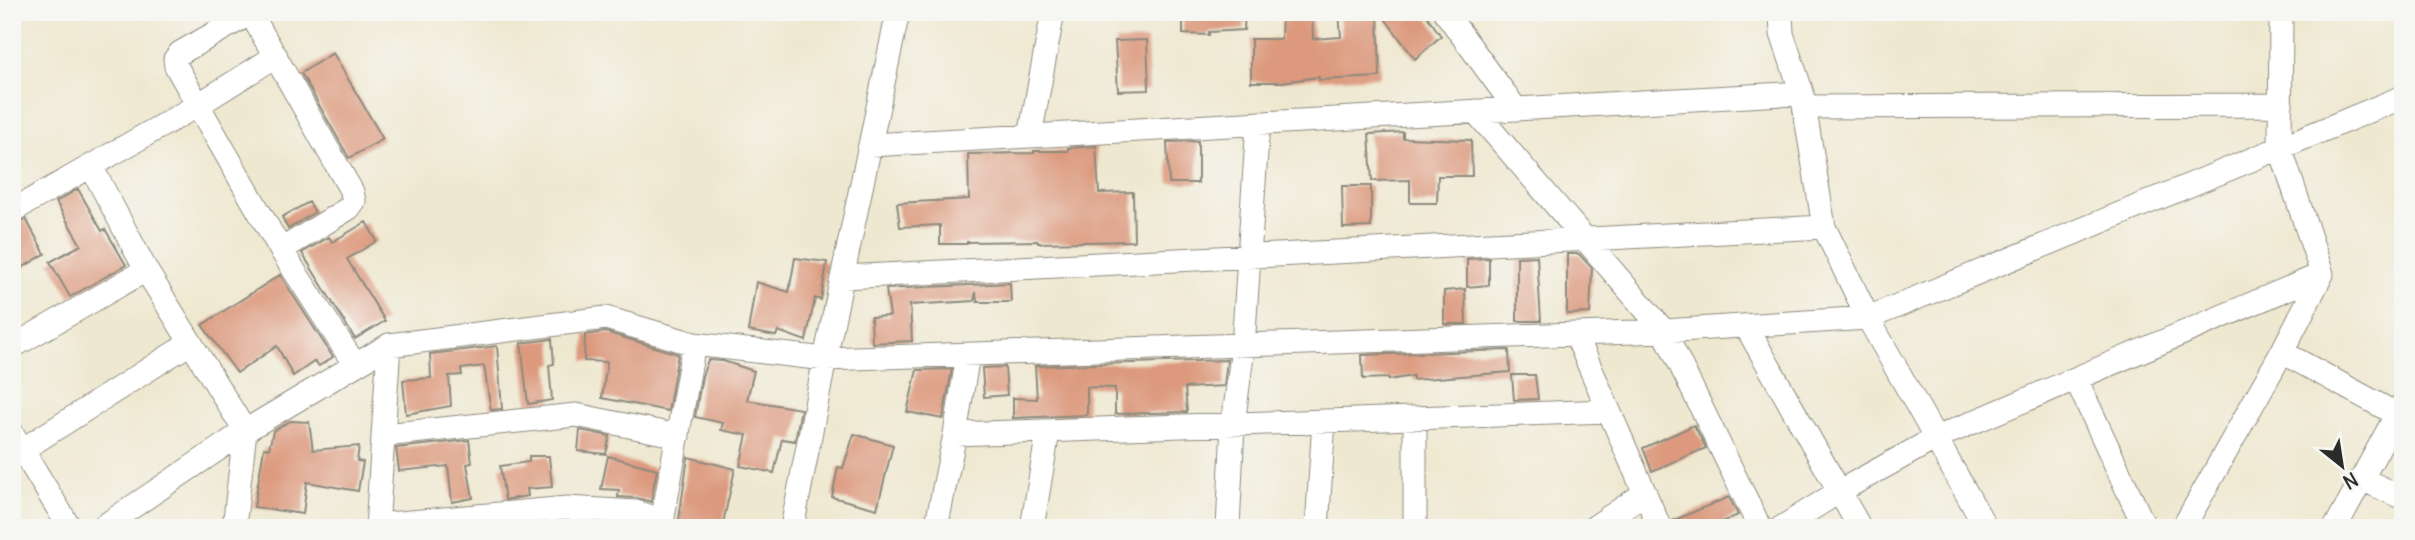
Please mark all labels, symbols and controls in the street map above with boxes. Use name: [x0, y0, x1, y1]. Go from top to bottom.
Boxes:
north arrow: [2306, 432, 2376, 502]
text: N: [2339, 467, 2362, 494]

